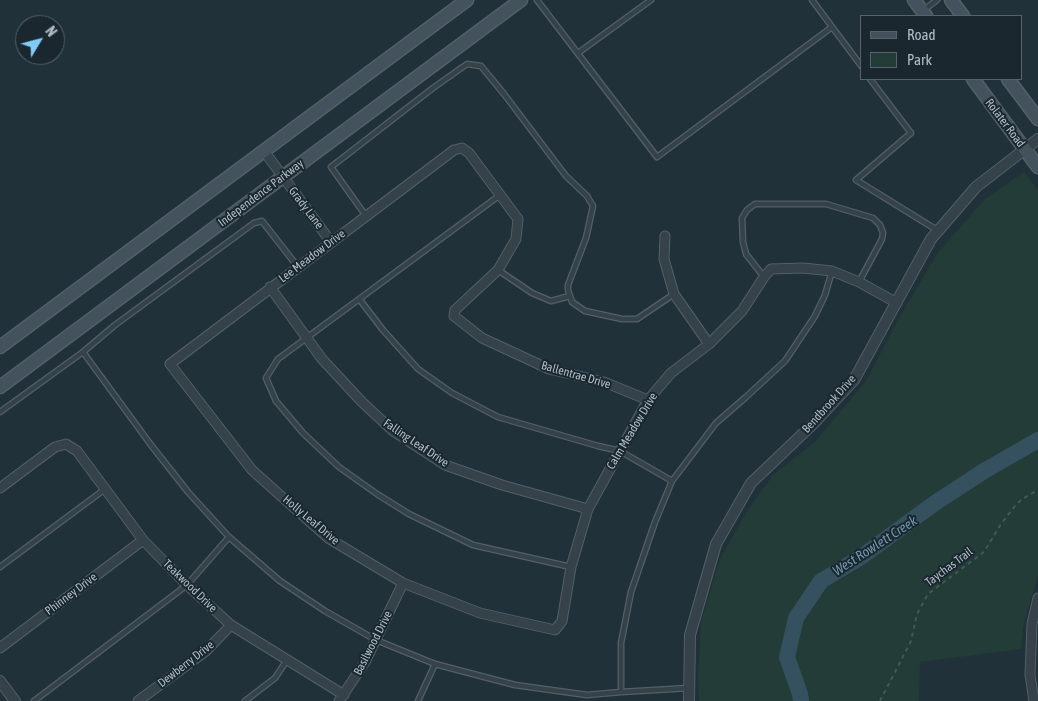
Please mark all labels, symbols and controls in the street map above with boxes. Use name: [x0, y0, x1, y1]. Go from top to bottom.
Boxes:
north arrow: [15, 15, 65, 65]
legend: [860, 15, 1023, 80]
text: N: [42, 23, 60, 40]
text: Road: [907, 26, 936, 43]
text: Park: [907, 51, 932, 68]
street label: Rolater Road: [982, 96, 1028, 150]
street label: Independence Parkway: [216, 156, 306, 230]
street label: Grady Lane: [286, 184, 326, 232]
street label: Lee Meadow Drive: [276, 226, 348, 286]
street label: Ballentrae Drive: [540, 358, 612, 392]
street label: Bendbrook Drive: [799, 372, 859, 436]
street label: Calm Meadow Drive: [603, 390, 661, 472]
street label: Falling Leaf Drive: [381, 416, 451, 470]
street label: Holly Leaf Drive: [280, 492, 342, 548]
water label: West Rowlett Creek: [830, 512, 920, 580]
street label: Taychas Trail: [922, 544, 976, 590]
street label: Teakwood Drive: [160, 557, 220, 615]
street label: Phinney Drive: [42, 570, 100, 618]
street label: Basilwood Drive: [351, 608, 395, 678]
street label: Dewberry Drive: [155, 638, 217, 690]

